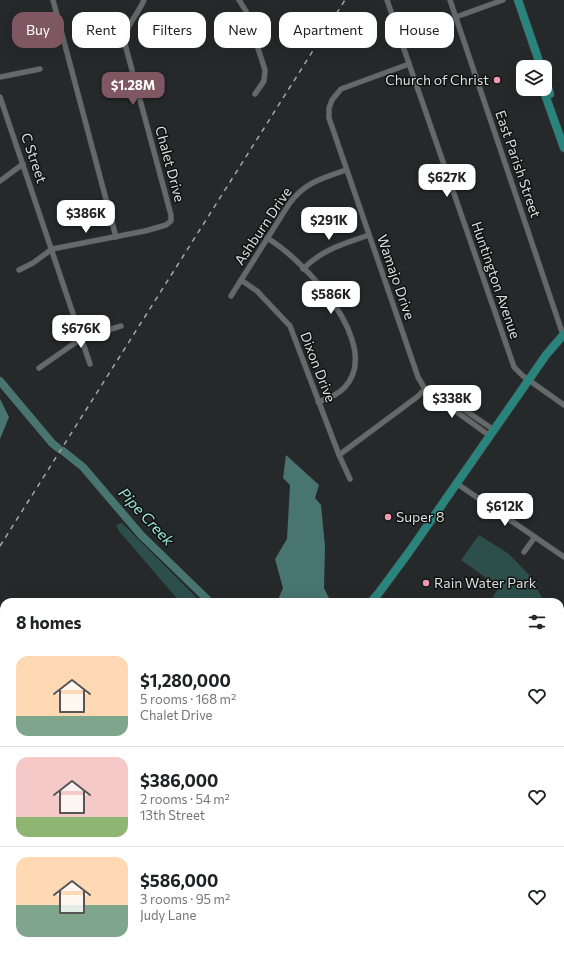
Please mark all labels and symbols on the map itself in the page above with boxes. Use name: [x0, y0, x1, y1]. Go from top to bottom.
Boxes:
place label: Church of Christ: [385, 71, 489, 88]
pin: $1.28M: [100, 72, 166, 106]
marker: Church of Christ: [492, 75, 502, 85]
street label: East Parish Street: [492, 108, 545, 220]
street label: Chalet Drive: [152, 124, 189, 204]
street label: C Street: [18, 131, 51, 185]
pin: $627K: [419, 164, 475, 198]
street label: Ashburn Drive: [230, 184, 295, 268]
pin: $386K: [58, 200, 114, 234]
pin: $291K: [301, 207, 357, 241]
street label: Huntington Avenue: [468, 219, 524, 341]
street label: Wamajo Drive: [374, 232, 419, 322]
pin: $586K: [303, 281, 359, 315]
pin: $676K: [53, 315, 109, 349]
street label: Dixon Drive: [297, 329, 340, 404]
pin: $338K: [424, 385, 480, 419]
water label: Pipe Creek: [115, 484, 179, 550]
pin: $612K: [477, 493, 533, 527]
place label: Super 8: [396, 508, 444, 525]
marker: Super 8: [383, 512, 393, 522]
place label: Rain Water Park: [434, 574, 537, 591]
marker: Rain Water Park: [421, 578, 431, 588]

